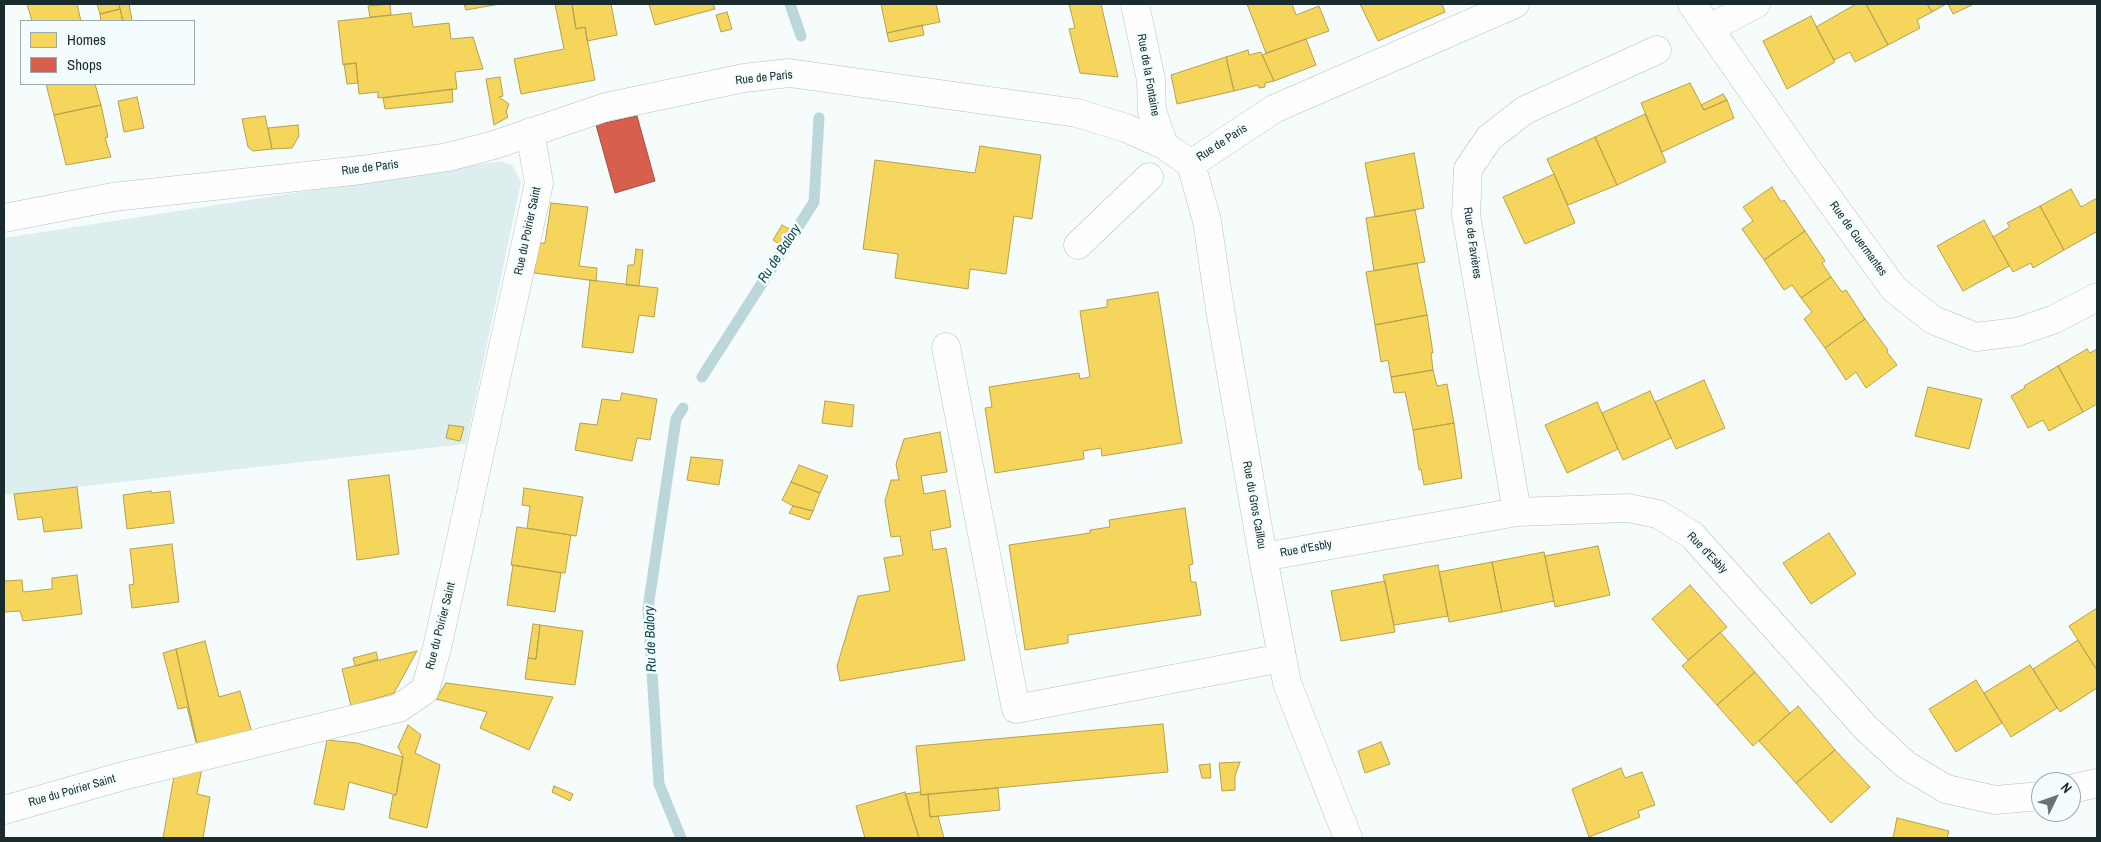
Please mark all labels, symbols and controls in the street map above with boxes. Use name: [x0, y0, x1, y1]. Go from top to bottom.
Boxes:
legend: [20, 20, 195, 85]
text: Homes: [67, 29, 106, 50]
street label: Rue de la Fontaine: [1134, 33, 1162, 117]
text: Shops: [67, 54, 102, 75]
street label: Rue de Paris: [735, 68, 793, 88]
street label: Rue de Paris: [1194, 121, 1250, 165]
street label: Rue de Paris: [341, 157, 399, 179]
street label: Rue du Poirier Saint: [512, 186, 544, 276]
street label: Rue de Guermantes: [1826, 199, 1890, 279]
street label: Rue de Favières: [1460, 206, 1484, 280]
water label: Ru de Balory: [755, 222, 805, 286]
street label: Rue du Gros Caillou: [1239, 460, 1269, 550]
street label: Rue d'Esbly: [1684, 529, 1730, 577]
street label: Rue d'Esbly: [1279, 537, 1333, 561]
street label: Rue du Poirier Saint: [423, 581, 459, 671]
water label: Ru de Balory: [641, 606, 661, 672]
street label: Rue du Poirier Saint: [27, 772, 117, 810]
north arrow: [2031, 772, 2081, 822]
text: N: [2057, 779, 2076, 797]

